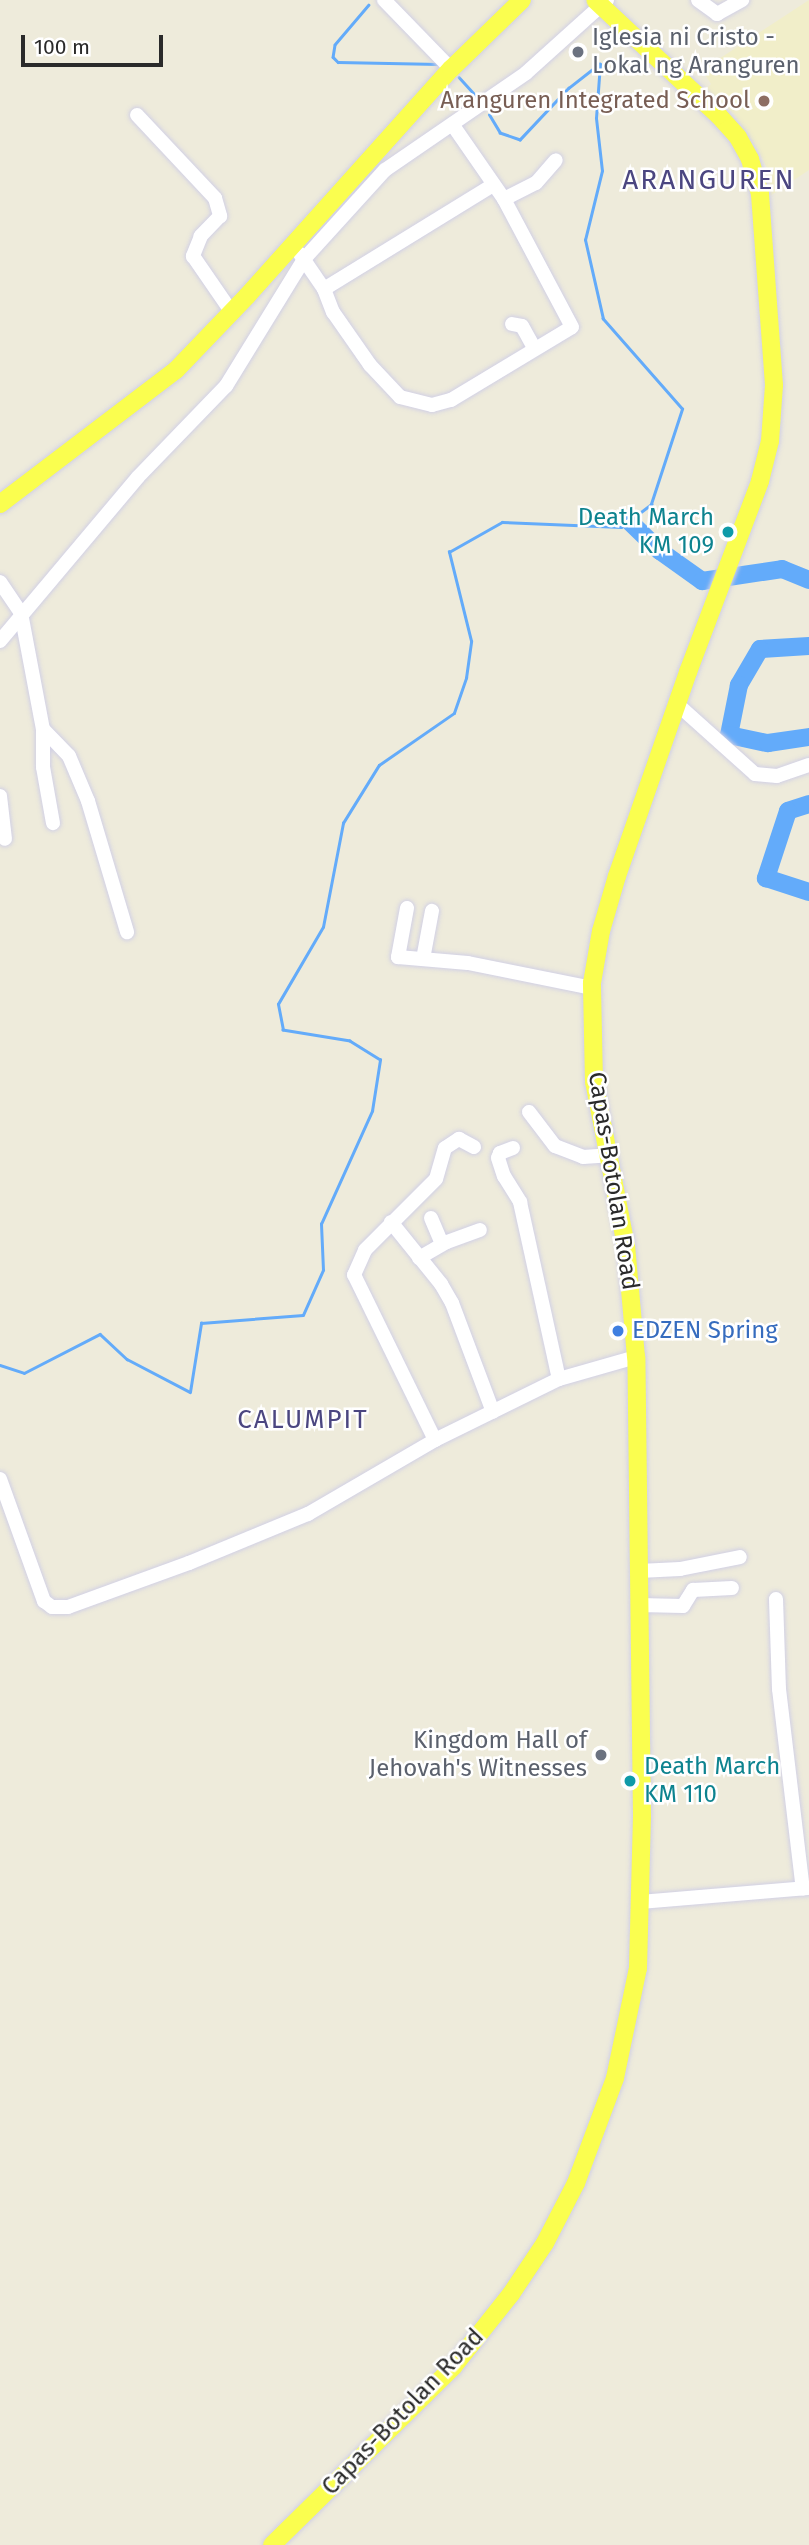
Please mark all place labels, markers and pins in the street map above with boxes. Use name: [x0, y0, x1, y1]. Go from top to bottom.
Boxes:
place label: Iglesia ni Cristo - Lokal ng Aranguren: [592, 24, 800, 80]
marker: Iglesia ni Cristo - Lokal ng Aranguren: [570, 44, 586, 60]
place label: Aranguren Integrated School: [440, 87, 750, 115]
marker: Aranguren Integrated School: [756, 93, 772, 109]
place label: Death March KM 109: [578, 504, 714, 560]
marker: Death March KM 109: [720, 524, 736, 540]
place label: EDZEN Spring: [632, 1317, 778, 1345]
marker: EDZEN Spring: [610, 1323, 626, 1339]
place label: Kingdom Hall of Jehovah's Witnesses: [369, 1727, 587, 1783]
marker: Kingdom Hall of Jehovah's Witnesses: [593, 1747, 609, 1763]
place label: Death March KM 110: [644, 1753, 780, 1809]
marker: Death March KM 110: [622, 1773, 638, 1789]

